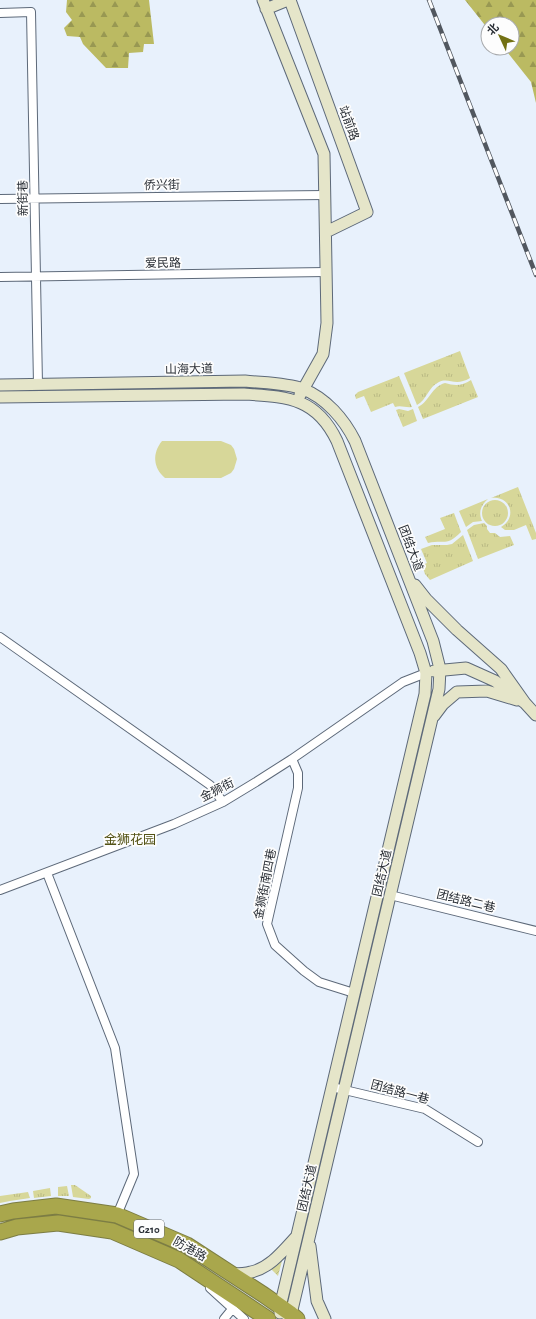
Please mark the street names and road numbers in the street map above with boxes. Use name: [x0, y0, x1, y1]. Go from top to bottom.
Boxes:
street label: 站前路: [337, 104, 362, 142]
street label: 侨兴街: [144, 178, 180, 191]
street label: 新街巷: [16, 180, 29, 216]
street label: 爱民路: [145, 256, 181, 269]
street label: 山海大道: [165, 362, 213, 375]
street label: 团结大道: [397, 523, 426, 573]
street label: 金狮街: [198, 776, 236, 804]
street label: 金狮街南四巷: [251, 847, 278, 920]
street label: 团结大道: [370, 848, 393, 898]
street label: 团结路二巷: [435, 887, 497, 914]
street label: 团结路一巷: [369, 1077, 431, 1106]
street label: 团结大道: [295, 1163, 318, 1213]
road number: G210: [134, 1220, 164, 1238]
street label: 防港路: [171, 1234, 209, 1263]

